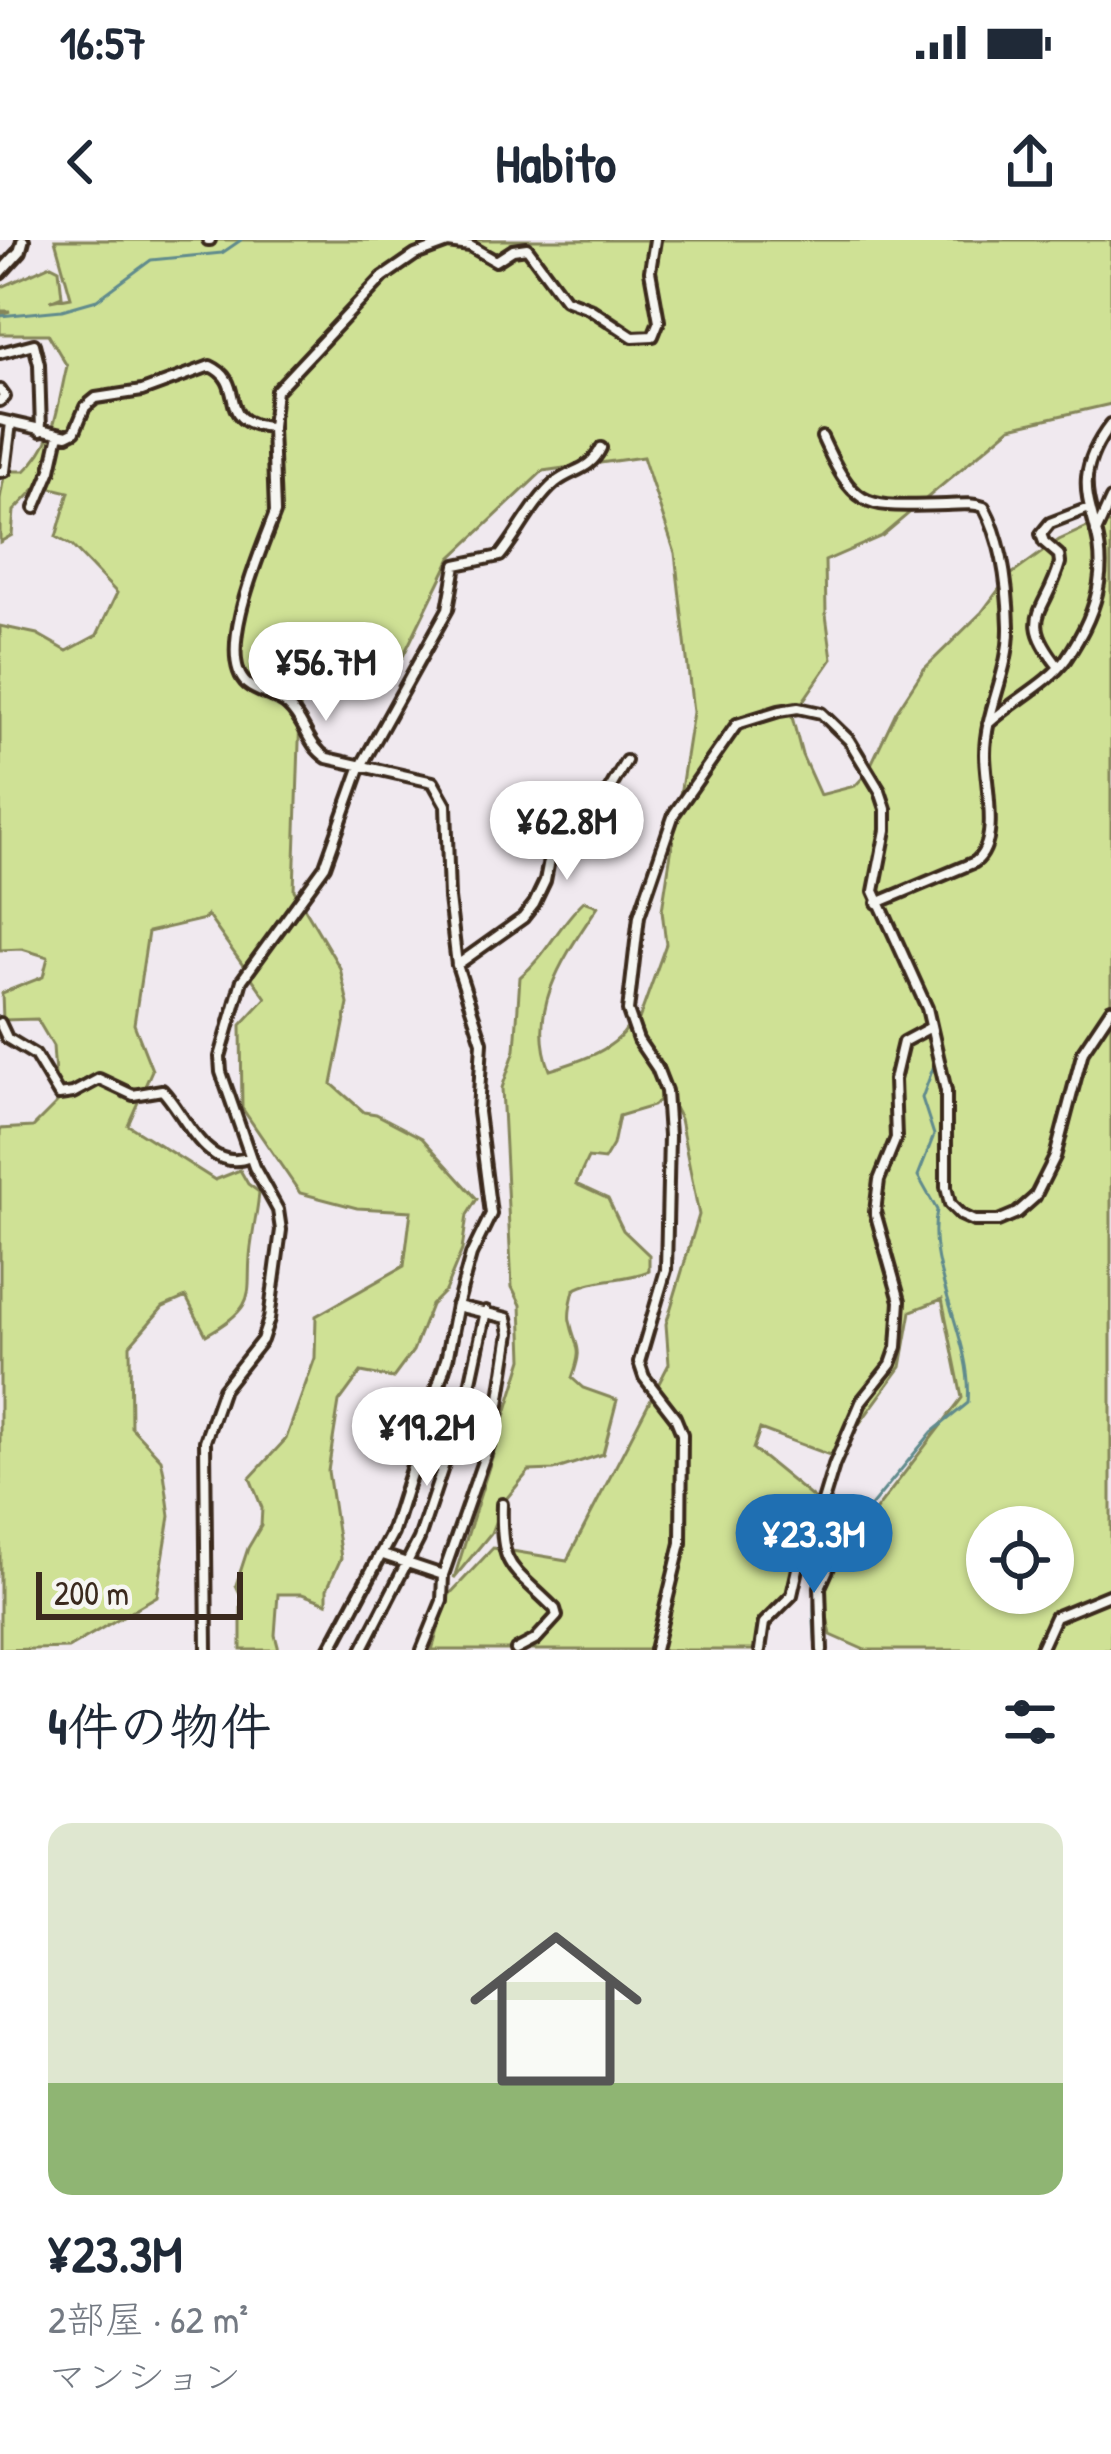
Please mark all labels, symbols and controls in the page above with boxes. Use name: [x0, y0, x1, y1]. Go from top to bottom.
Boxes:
text: 16:57: [60, 12, 146, 73]
text: Habito: [495, 126, 616, 199]
icon: back: [48, 129, 114, 195]
icon: share: [997, 129, 1063, 195]
pin: ¥56.7M: [228, 622, 424, 724]
text: ¥56.7M: [275, 634, 377, 687]
pin: ¥62.8M: [469, 781, 665, 883]
text: ¥62.8M: [517, 793, 617, 846]
pin: ¥19.2M: [329, 1387, 525, 1489]
text: ¥19.2M: [379, 1399, 475, 1452]
pin: ¥23.3M: [716, 1494, 912, 1596]
text: ¥23.3M: [763, 1506, 865, 1559]
map controls: [966, 1506, 1074, 1614]
button: locate: [966, 1506, 1074, 1614]
scale bar: [36, 1566, 243, 1619]
text: 200 m: [54, 1571, 129, 1615]
icon: filters: [997, 1689, 1063, 1755]
text: 4件の物件: [48, 1691, 271, 1760]
icon: home: [448, 1901, 664, 2117]
text: ¥23.3M: [48, 2219, 183, 2288]
text: 2部屋 · 62 m²: [48, 2292, 248, 2345]
text: マンション: [48, 2349, 241, 2402]

